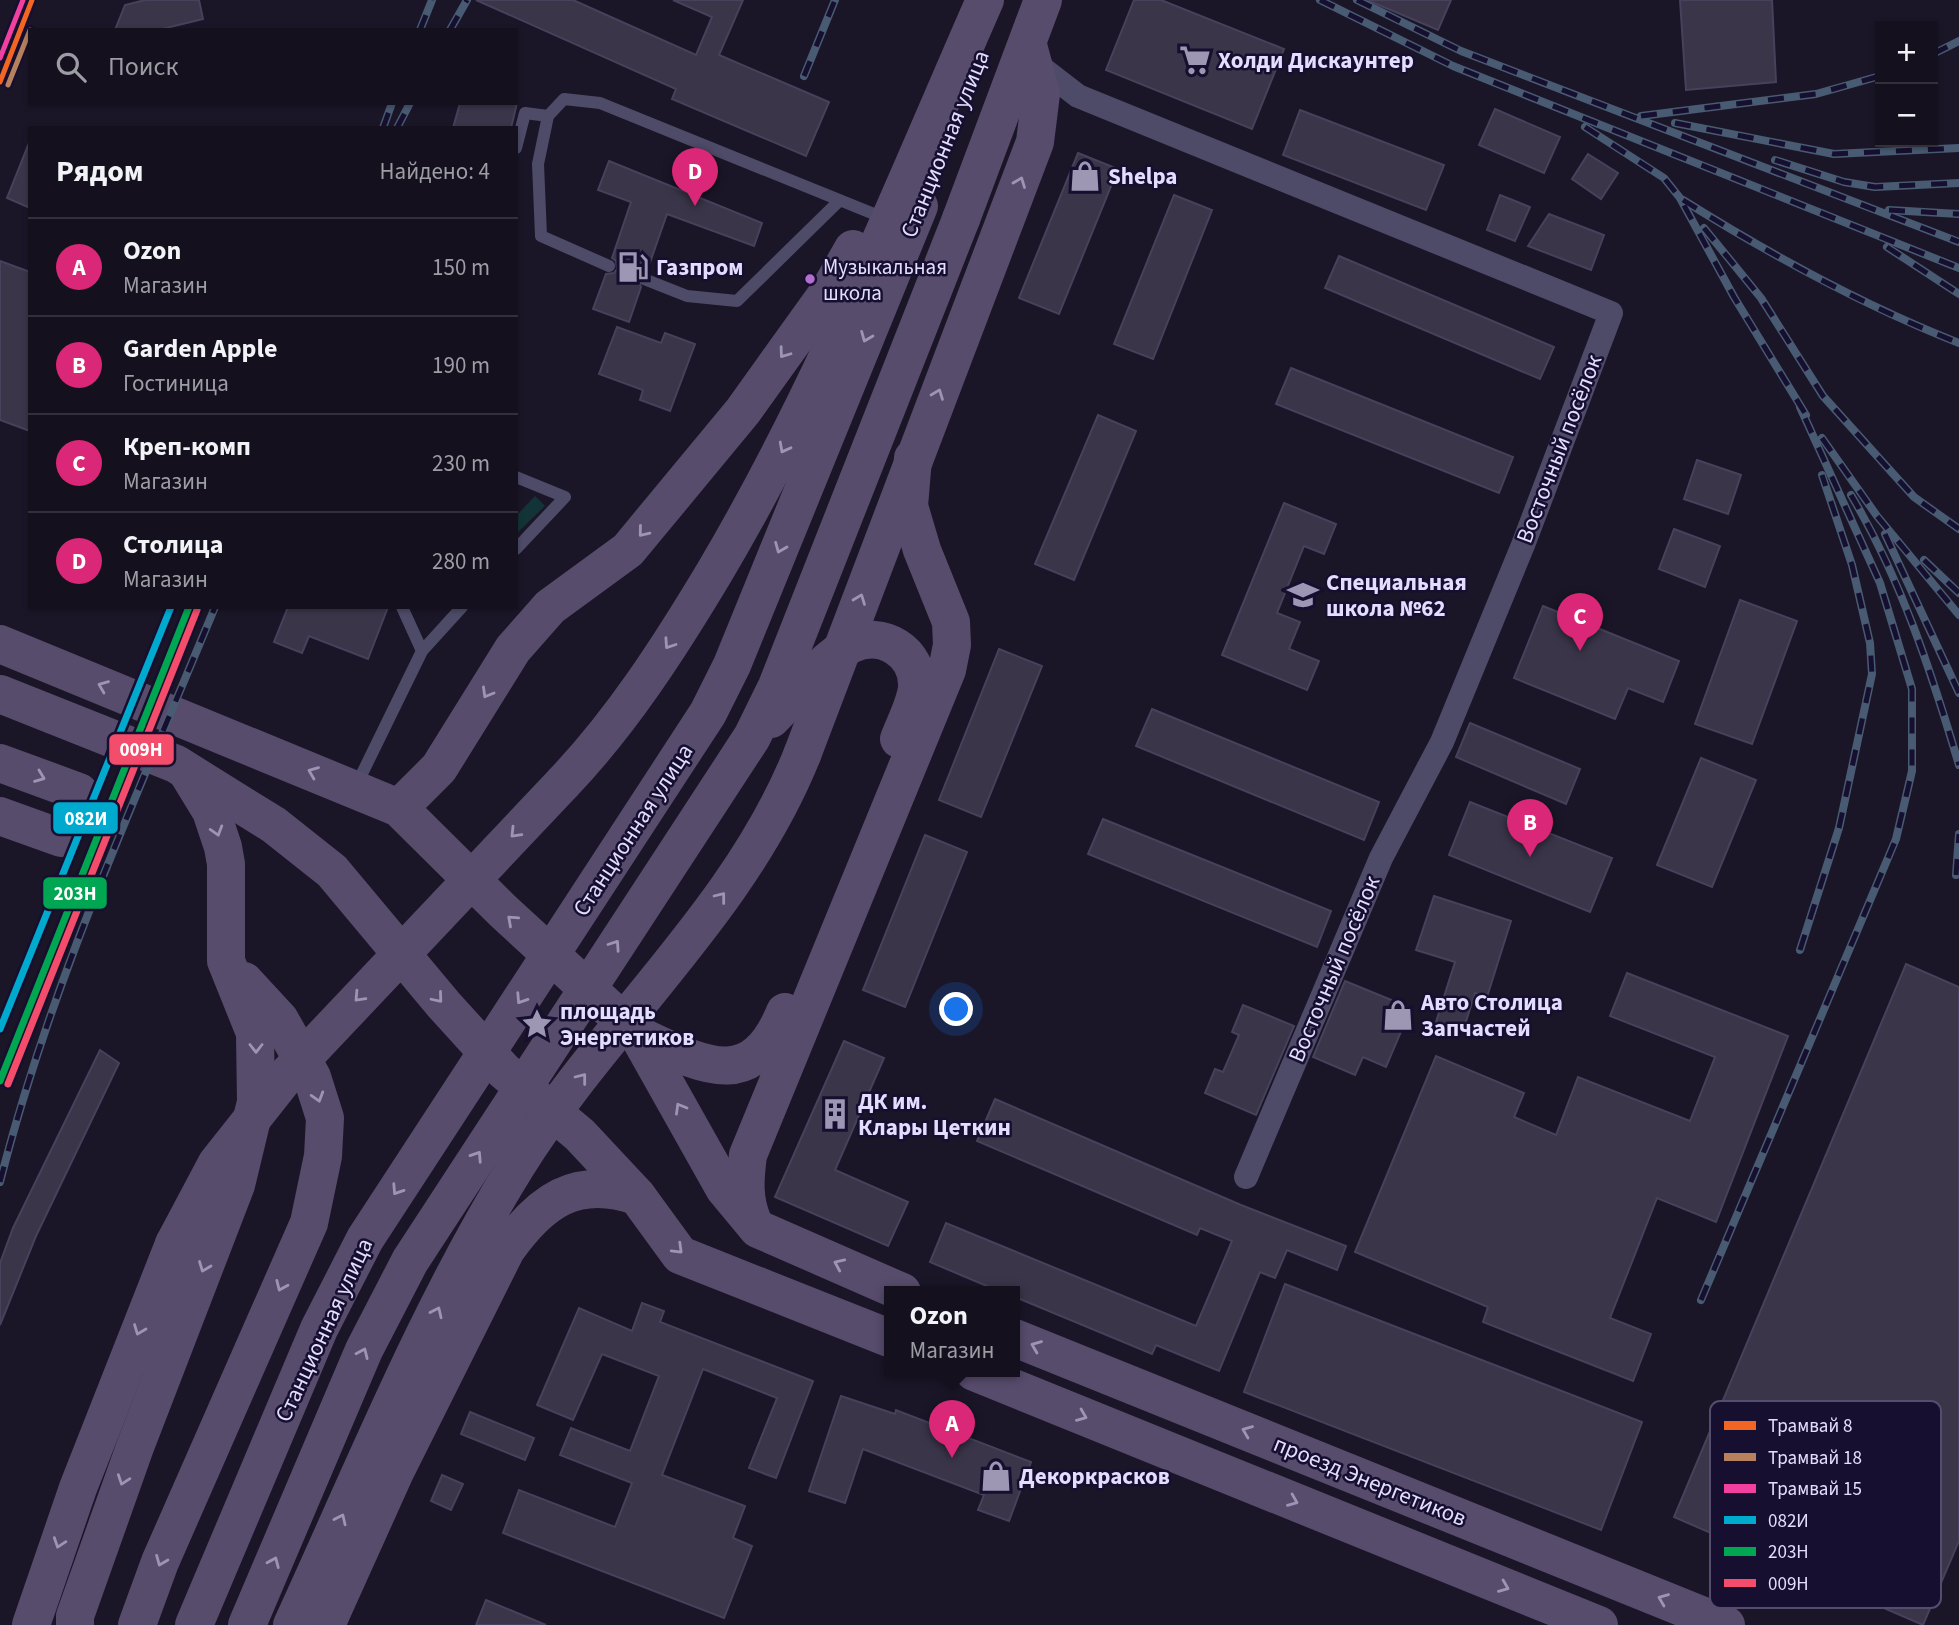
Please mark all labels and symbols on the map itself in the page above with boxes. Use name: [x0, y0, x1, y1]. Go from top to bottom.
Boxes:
supermarket icon: Холди Дискаунтер: [1178, 43, 1212, 77]
place label: Холди Дискаунтер: [1218, 44, 1414, 77]
street label: Станционная улица: [892, 45, 998, 243]
pin: D: [672, 148, 718, 206]
shop icon: Shelpa: [1068, 159, 1102, 193]
place label: Shelpa: [1108, 160, 1177, 193]
one-way arrow: [1012, 176, 1026, 188]
fuel station icon: Газпром: [616, 250, 650, 284]
place label: Газпром: [656, 251, 743, 284]
place label: Музыкальная школа: [823, 252, 947, 308]
marker: Музыкальная школа: [803, 272, 817, 286]
one-way arrow: [860, 330, 874, 343]
one-way arrow: [780, 345, 792, 358]
street label: Восточный посёлок: [1508, 349, 1610, 548]
one-way arrow: [930, 389, 944, 401]
one-way arrow: [779, 441, 792, 453]
one-way arrow: [639, 523, 651, 536]
one-way arrow: [774, 541, 788, 553]
place label: Специальная школа №62: [1326, 566, 1467, 625]
school or university icon: Специальная школа №62: [1286, 578, 1320, 612]
pin: C: [1557, 593, 1603, 651]
one-way arrow: [852, 594, 866, 606]
one-way arrow: [665, 636, 678, 649]
one-way arrow: [97, 680, 110, 694]
one-way arrow: [482, 686, 495, 698]
line badge: 009Н: [108, 733, 175, 766]
text: 009Н: [120, 737, 162, 764]
street label: Станционная улица: [565, 737, 701, 923]
one-way arrow: [308, 766, 320, 780]
one-way arrow: [33, 769, 45, 783]
pin: B: [1507, 799, 1553, 857]
line badge: 082И: [52, 801, 119, 835]
text: 082И: [65, 806, 107, 833]
one-way arrow: [209, 824, 224, 836]
one-way arrow: [511, 824, 524, 837]
street label: Восточный посёлок: [1280, 870, 1388, 1067]
line badge: 203Н: [42, 876, 108, 910]
text: 203Н: [54, 881, 96, 908]
one-way arrow: [712, 893, 725, 905]
one-way arrow: [508, 916, 521, 928]
one-way arrow: [606, 940, 619, 953]
place label: Авто Столица Запчастей: [1420, 986, 1563, 1045]
one-way arrow: [354, 989, 367, 1002]
one-way arrow: [430, 991, 443, 1003]
one-way arrow: [517, 991, 530, 1004]
your location: [939, 992, 973, 1026]
place label: площадь Энергетиков: [560, 995, 694, 1054]
shop icon: Авто Столица Запчастей: [1381, 998, 1415, 1032]
place icon: площадь Энергетиков: [520, 1007, 554, 1041]
one-way arrow: [248, 1043, 263, 1054]
one-way arrow: [573, 1073, 586, 1085]
place label: ДК им. Клары Цеткин: [858, 1085, 1011, 1144]
one-way arrow: [310, 1091, 325, 1103]
building icon: ДК им. Клары Цеткин: [818, 1097, 852, 1131]
one-way arrow: [676, 1103, 689, 1116]
one-way arrow: [469, 1151, 482, 1164]
one-way arrow: [393, 1182, 406, 1195]
street label: Станционная улица: [267, 1233, 381, 1427]
one-way arrow: [670, 1241, 683, 1254]
one-way arrow: [834, 1258, 846, 1272]
one-way arrow: [199, 1261, 213, 1273]
one-way arrow: [275, 1278, 289, 1291]
one-way arrow: [429, 1307, 443, 1319]
one-way arrow: [134, 1324, 148, 1336]
one-way arrow: [1031, 1341, 1043, 1355]
one-way arrow: [355, 1348, 369, 1360]
pin: A: [929, 1400, 975, 1458]
legend: [1710, 1401, 1941, 1608]
one-way arrow: [1076, 1408, 1088, 1422]
text: Трамвай 8: [1768, 1413, 1852, 1440]
one-way arrow: [1242, 1426, 1254, 1440]
street label: проезд Энергетиков: [1269, 1427, 1471, 1535]
text: Трамвай 18: [1768, 1445, 1862, 1472]
shop icon: Декоркрасков: [979, 1459, 1013, 1493]
place label: Декоркрасков: [1019, 1460, 1170, 1493]
one-way arrow: [118, 1473, 132, 1485]
text: Трамвай 15: [1768, 1476, 1862, 1503]
one-way arrow: [1287, 1493, 1299, 1507]
text: 082И: [1768, 1508, 1809, 1535]
one-way arrow: [333, 1514, 347, 1526]
one-way arrow: [53, 1537, 67, 1549]
text: 203Н: [1768, 1539, 1809, 1566]
one-way arrow: [155, 1555, 169, 1567]
one-way arrow: [266, 1557, 280, 1569]
text: 009Н: [1768, 1571, 1809, 1598]
one-way arrow: [1498, 1578, 1510, 1592]
one-way arrow: [1657, 1594, 1669, 1608]

